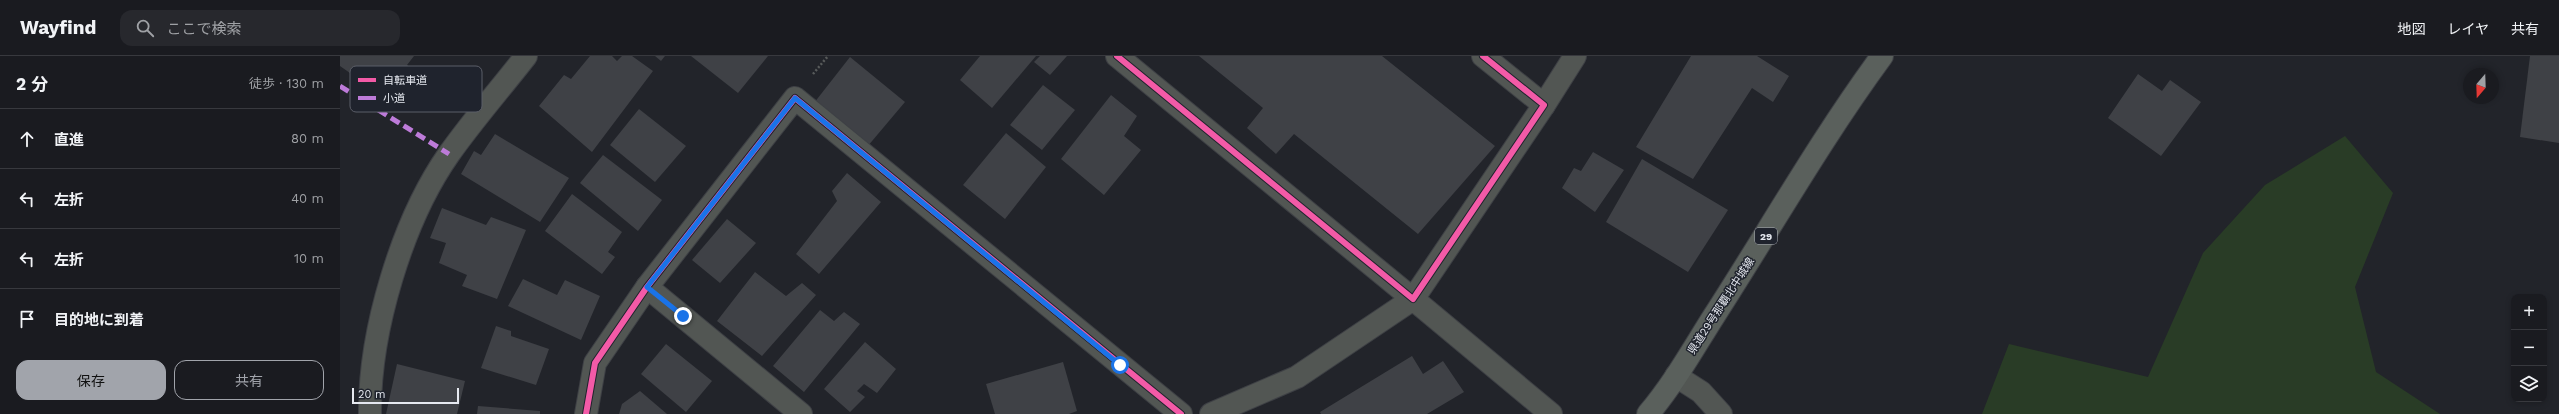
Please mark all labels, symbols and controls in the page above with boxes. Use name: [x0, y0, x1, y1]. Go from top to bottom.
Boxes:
search box: [120, 10, 400, 46]
text: Wayfind: [20, 16, 96, 39]
icon: search: [134, 17, 156, 39]
text: ここで検索: [166, 20, 241, 38]
text: 地図: [2397, 21, 2425, 37]
text: レイヤ: [2447, 21, 2489, 37]
text: 共有: [2511, 21, 2539, 37]
legend: [350, 66, 482, 112]
north arrow: [2463, 68, 2499, 104]
text: 2 分: [16, 74, 48, 94]
text: 自転車道: [383, 74, 427, 87]
text: 徒歩 · 130 m: [249, 76, 324, 91]
text: 小道: [383, 92, 405, 105]
icon: ahead: [16, 128, 38, 150]
text: 直進: [54, 131, 84, 149]
text: 80 m: [291, 131, 324, 146]
icon: left: [16, 188, 38, 210]
text: 左折: [54, 191, 84, 209]
text: 40 m: [291, 191, 324, 206]
road number: 29: [1755, 228, 1777, 244]
icon: left: [16, 248, 38, 270]
text: 左折: [54, 251, 84, 269]
text: 10 m: [294, 251, 324, 266]
street label: 県道29号那覇北中城線: [1685, 255, 1757, 357]
map controls: [2511, 294, 2547, 402]
button: +: [2511, 294, 2547, 330]
route end: [674, 307, 692, 325]
icon: arrive: [16, 308, 38, 330]
text: 目的地に到着: [54, 311, 144, 329]
button: −: [2511, 330, 2547, 366]
route start: [1111, 356, 1129, 374]
button: 保存: [16, 360, 166, 400]
button: 共有: [174, 360, 324, 400]
button: layers: [2511, 366, 2547, 402]
scale bar: [352, 386, 459, 405]
text: 20 m: [358, 388, 386, 401]

